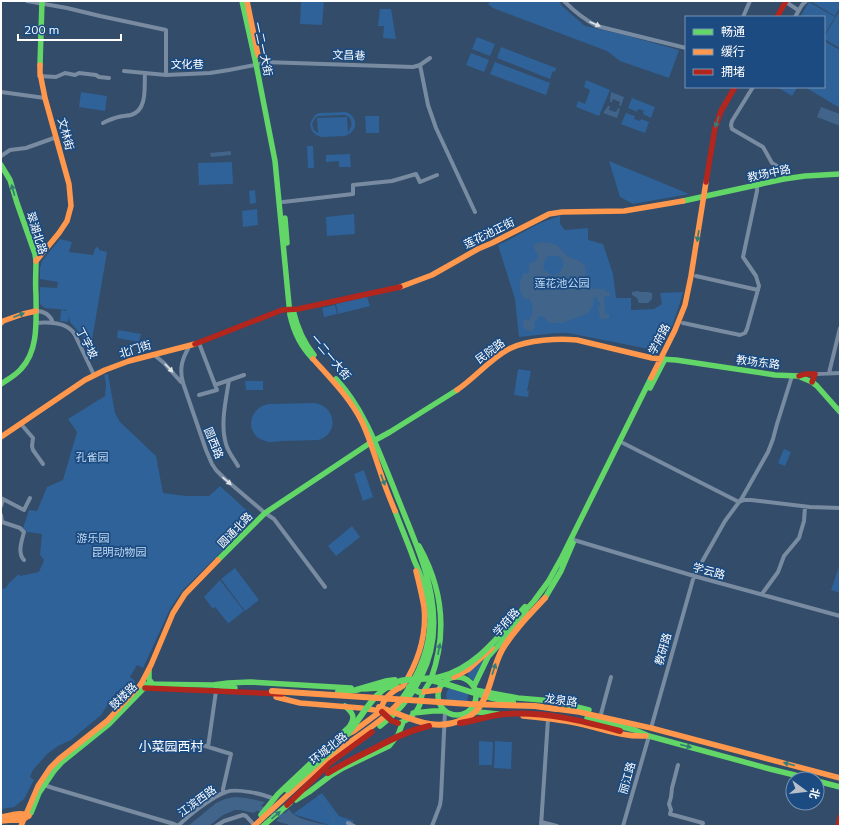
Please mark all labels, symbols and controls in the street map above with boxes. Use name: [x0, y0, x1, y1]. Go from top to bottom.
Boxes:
scale bar: [18, 16, 121, 42]
legend: [685, 16, 825, 88]
street label: 一二一大街: [250, 21, 276, 77]
one-way arrow: [589, 21, 600, 27]
text: 200 m: [24, 22, 59, 37]
text: 畅通: [721, 24, 745, 39]
text: 缓行: [721, 44, 745, 59]
street label: 文昌巷: [332, 47, 366, 63]
street label: 文化巷: [171, 57, 204, 71]
text: 拥堵: [721, 64, 745, 79]
street label: 文林街: [55, 116, 77, 152]
one-way arrow: [714, 116, 720, 128]
street label: 教场中路: [746, 162, 792, 184]
one-way arrow: [10, 184, 16, 196]
street label: 翠湖北路: [24, 210, 50, 256]
street label: 莲花池正街: [461, 215, 517, 251]
one-way arrow: [695, 230, 701, 242]
park label: 莲花池公园: [535, 276, 590, 290]
one-way arrow: [14, 311, 26, 317]
street label: 学府路: [645, 321, 673, 357]
street label: 丁字坡: [73, 325, 101, 361]
street label: 一二一大街: [308, 331, 354, 383]
street label: 民院路: [473, 336, 507, 366]
street label: 北门街: [117, 337, 153, 361]
street label: 教场东路: [735, 352, 781, 372]
one-way arrow: [164, 363, 173, 373]
street label: 圆西路: [201, 425, 227, 461]
park label: 孔雀园: [76, 450, 109, 464]
one-way arrow: [380, 474, 386, 485]
one-way arrow: [222, 477, 233, 486]
street label: 圆通北路: [215, 509, 255, 551]
park label: 游乐园: [77, 531, 110, 545]
park label: 昆明动物园: [92, 545, 147, 559]
street label: 学云路: [691, 560, 727, 582]
street label: 学府路: [490, 605, 522, 639]
street label: 教研路: [652, 631, 674, 667]
one-way arrow: [436, 643, 442, 655]
one-way arrow: [492, 662, 498, 674]
street label: 鼓楼路: [106, 680, 140, 712]
street label: 龙泉路: [544, 691, 578, 709]
street label: 环城北路: [306, 729, 350, 767]
district label: 小菜园西村: [138, 738, 204, 754]
one-way arrow: [680, 743, 693, 749]
street label: 丽江路: [616, 760, 638, 796]
one-way arrow: [783, 761, 795, 767]
north arrow: [785, 771, 825, 811]
street label: 江滨西路: [175, 782, 219, 820]
text: 北: [806, 786, 823, 801]
one-way arrow: [270, 810, 281, 819]

